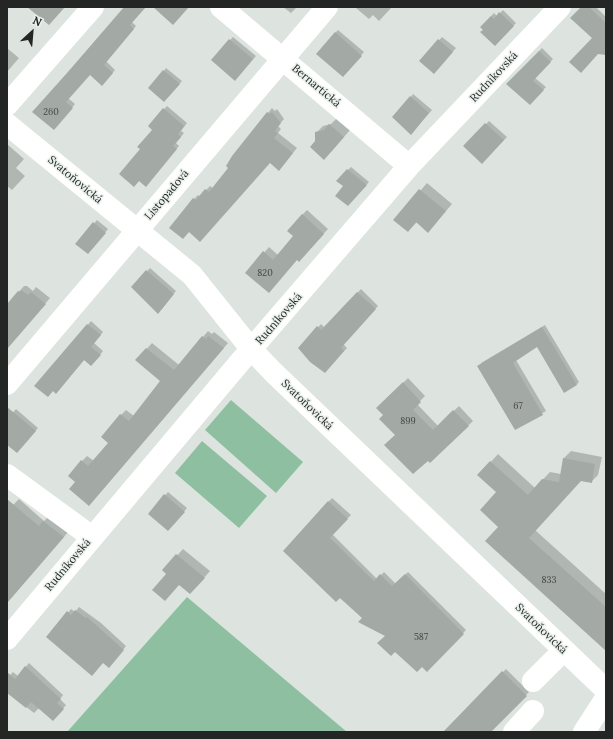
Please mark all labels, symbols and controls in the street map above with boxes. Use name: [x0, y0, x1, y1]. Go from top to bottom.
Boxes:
north arrow: [12, 12, 52, 52]
text: N: [30, 13, 44, 29]
street label: Rudníkovská: [467, 49, 521, 105]
street label: Bernartická: [289, 62, 343, 110]
house number: 260: [43, 107, 59, 117]
street label: Svatoňovická: [45, 153, 105, 207]
street label: Listopadová: [142, 167, 192, 223]
house number: 820: [257, 268, 273, 278]
street label: Rudníkovská: [253, 290, 305, 348]
street label: Svatoňovická: [278, 377, 336, 433]
house number: 67: [513, 401, 523, 411]
house number: 899: [400, 416, 416, 426]
street label: Rudníkovská: [42, 536, 94, 594]
house number: 833: [541, 575, 557, 585]
street label: Svatoňovická: [512, 601, 570, 657]
house number: 587: [414, 632, 428, 642]

